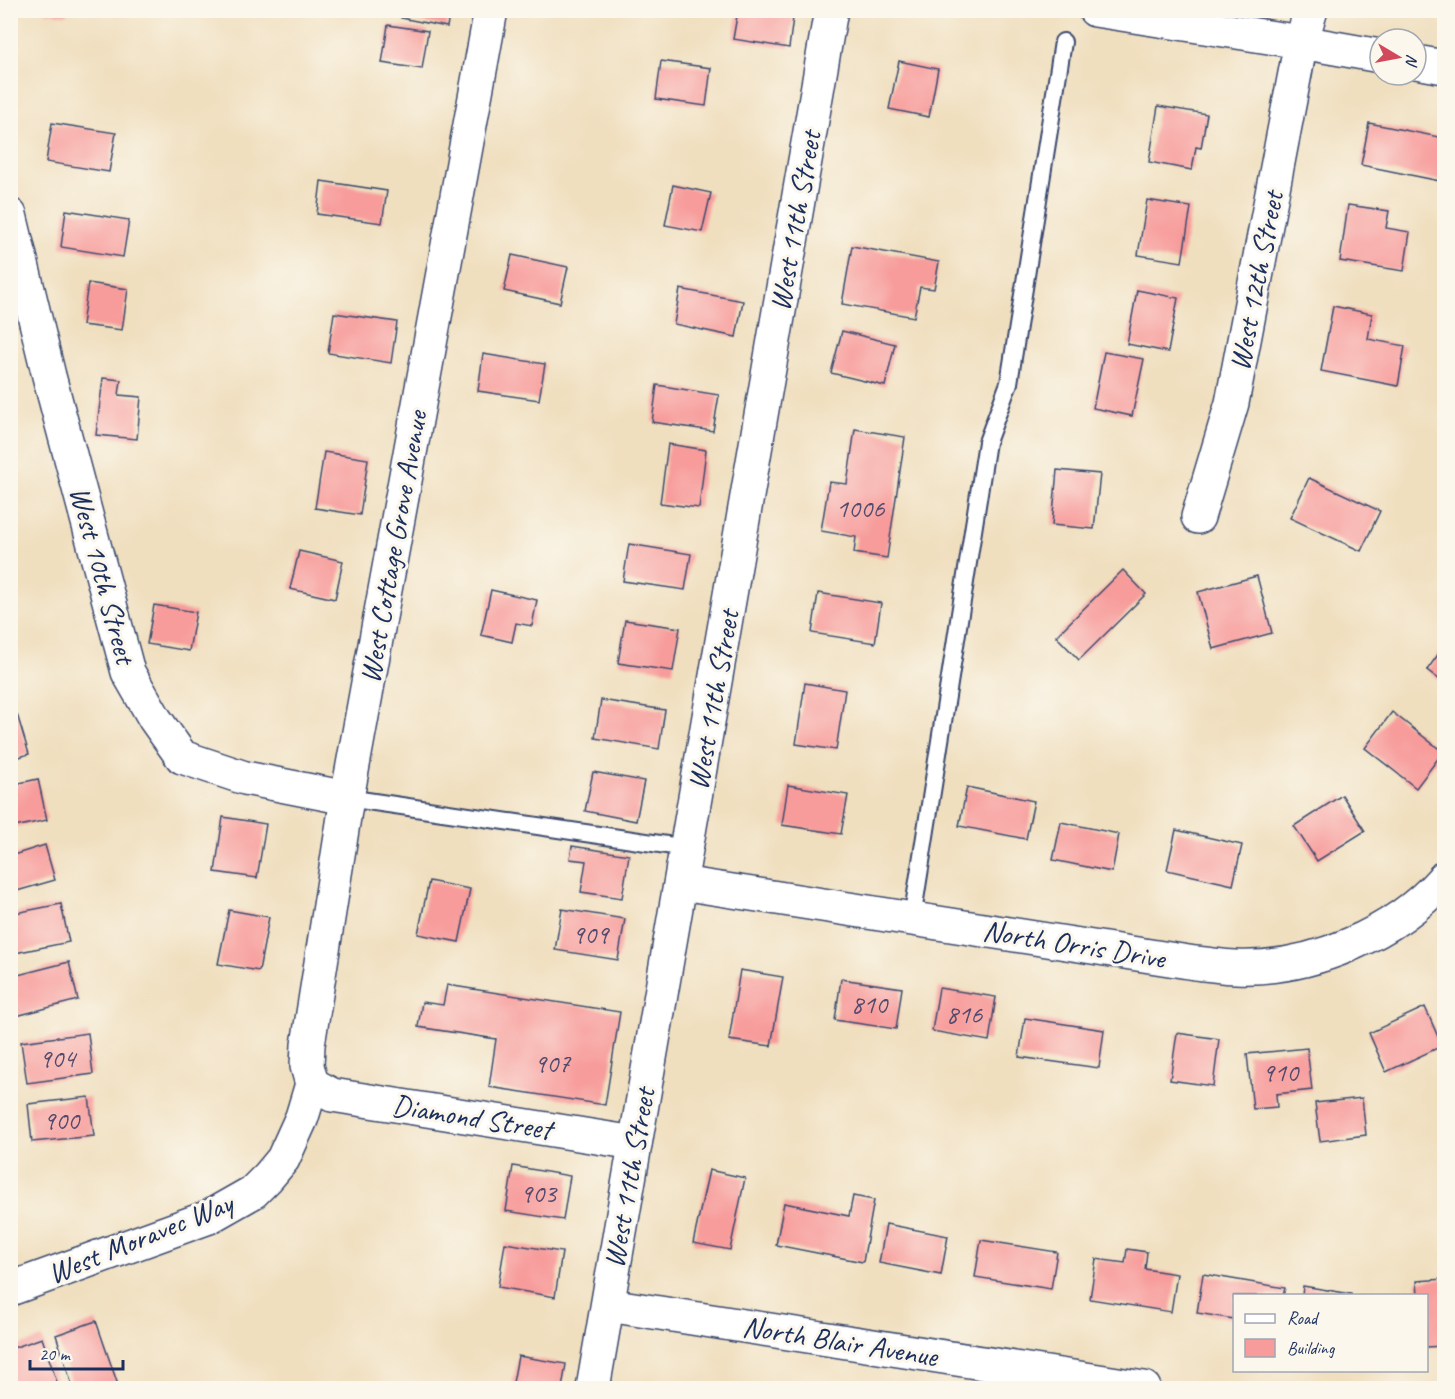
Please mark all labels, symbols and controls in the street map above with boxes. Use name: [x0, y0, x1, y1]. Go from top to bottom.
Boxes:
north arrow: [1368, 27, 1428, 87]
text: N: [1401, 53, 1422, 69]
street label: West 11th Street: [761, 125, 830, 314]
street label: West 12th Street: [1220, 185, 1293, 374]
street label: West Cottage Grove Avenue: [350, 406, 436, 686]
street label: West 10th Street: [61, 482, 146, 671]
house number: 1006: [836, 491, 885, 525]
street label: West 11th Street: [679, 604, 748, 793]
street label: North Orris Drive: [980, 911, 1170, 977]
house number: 909: [572, 917, 610, 951]
house number: 810: [851, 987, 889, 1021]
house number: 816: [946, 997, 983, 1031]
house number: 904: [39, 1041, 78, 1075]
house number: 907: [534, 1046, 572, 1080]
house number: 910: [1262, 1055, 1300, 1089]
street label: West 11th Street: [595, 1082, 664, 1271]
street label: Diamond Street: [390, 1086, 558, 1149]
house number: 900: [43, 1103, 81, 1137]
house number: 903: [520, 1176, 558, 1210]
street label: West Moravec Way: [42, 1183, 240, 1292]
legend: [1233, 1294, 1428, 1372]
street label: North Blair Avenue: [740, 1307, 942, 1375]
text: Road: [1287, 1307, 1320, 1329]
scale bar: [30, 1333, 123, 1371]
text: Building: [1287, 1337, 1336, 1359]
text: 20 m: [39, 1343, 72, 1365]

